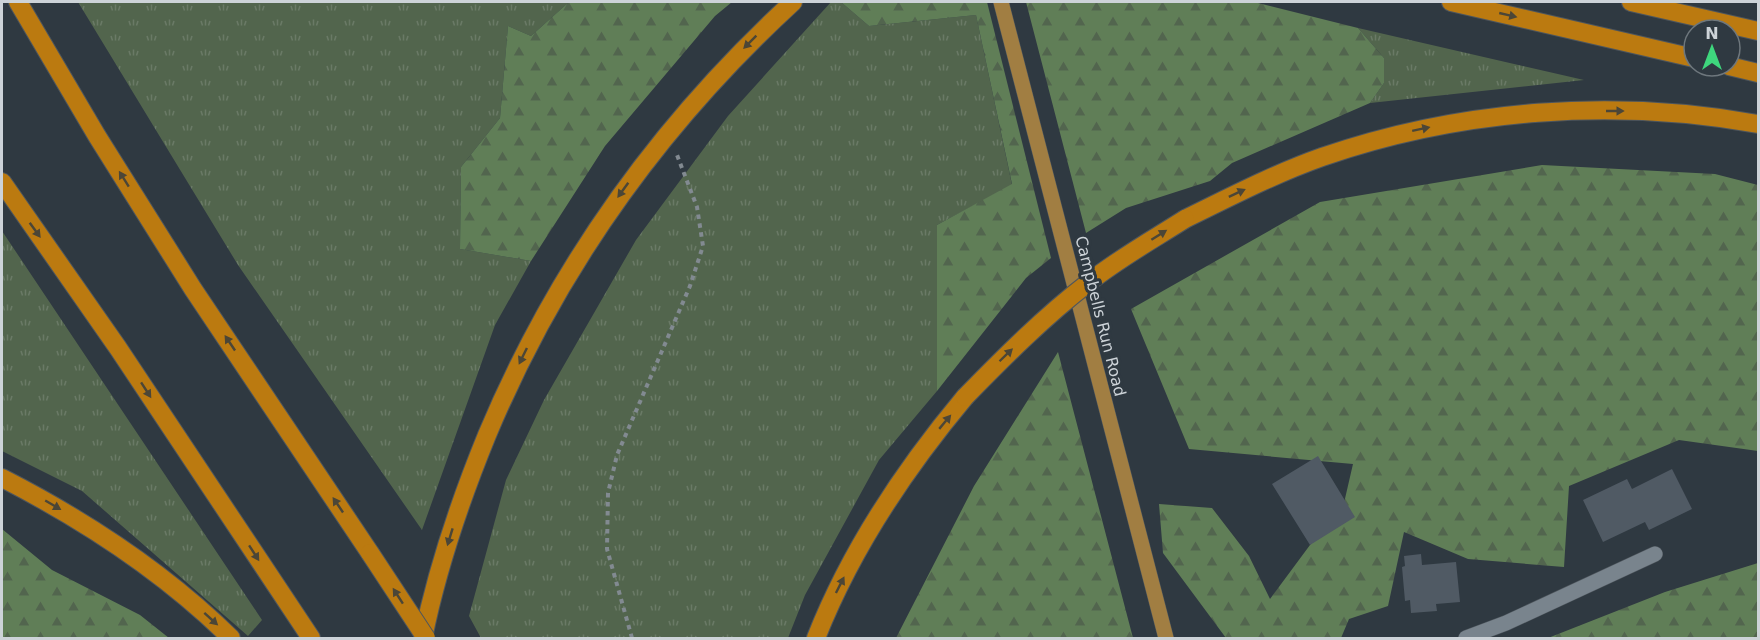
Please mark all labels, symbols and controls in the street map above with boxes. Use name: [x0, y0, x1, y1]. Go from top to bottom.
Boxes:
one-way arrow: [1498, 10, 1517, 20]
north arrow: [1682, 18, 1742, 78]
text: N: [1705, 24, 1719, 43]
one-way arrow: [744, 34, 758, 48]
one-way arrow: [1605, 106, 1624, 116]
one-way arrow: [1412, 124, 1430, 134]
one-way arrow: [119, 171, 130, 187]
one-way arrow: [618, 182, 630, 197]
one-way arrow: [1229, 189, 1246, 198]
one-way arrow: [28, 223, 40, 238]
one-way arrow: [1151, 230, 1167, 241]
street label: Campbells Run Road: [1071, 234, 1130, 398]
one-way arrow: [224, 334, 235, 351]
one-way arrow: [518, 348, 528, 365]
one-way arrow: [999, 348, 1014, 362]
one-way arrow: [141, 382, 152, 398]
one-way arrow: [938, 414, 951, 429]
one-way arrow: [333, 497, 344, 513]
one-way arrow: [45, 500, 62, 510]
one-way arrow: [445, 528, 454, 546]
one-way arrow: [248, 544, 260, 560]
one-way arrow: [835, 577, 844, 594]
one-way arrow: [393, 588, 404, 604]
one-way arrow: [203, 612, 218, 625]

